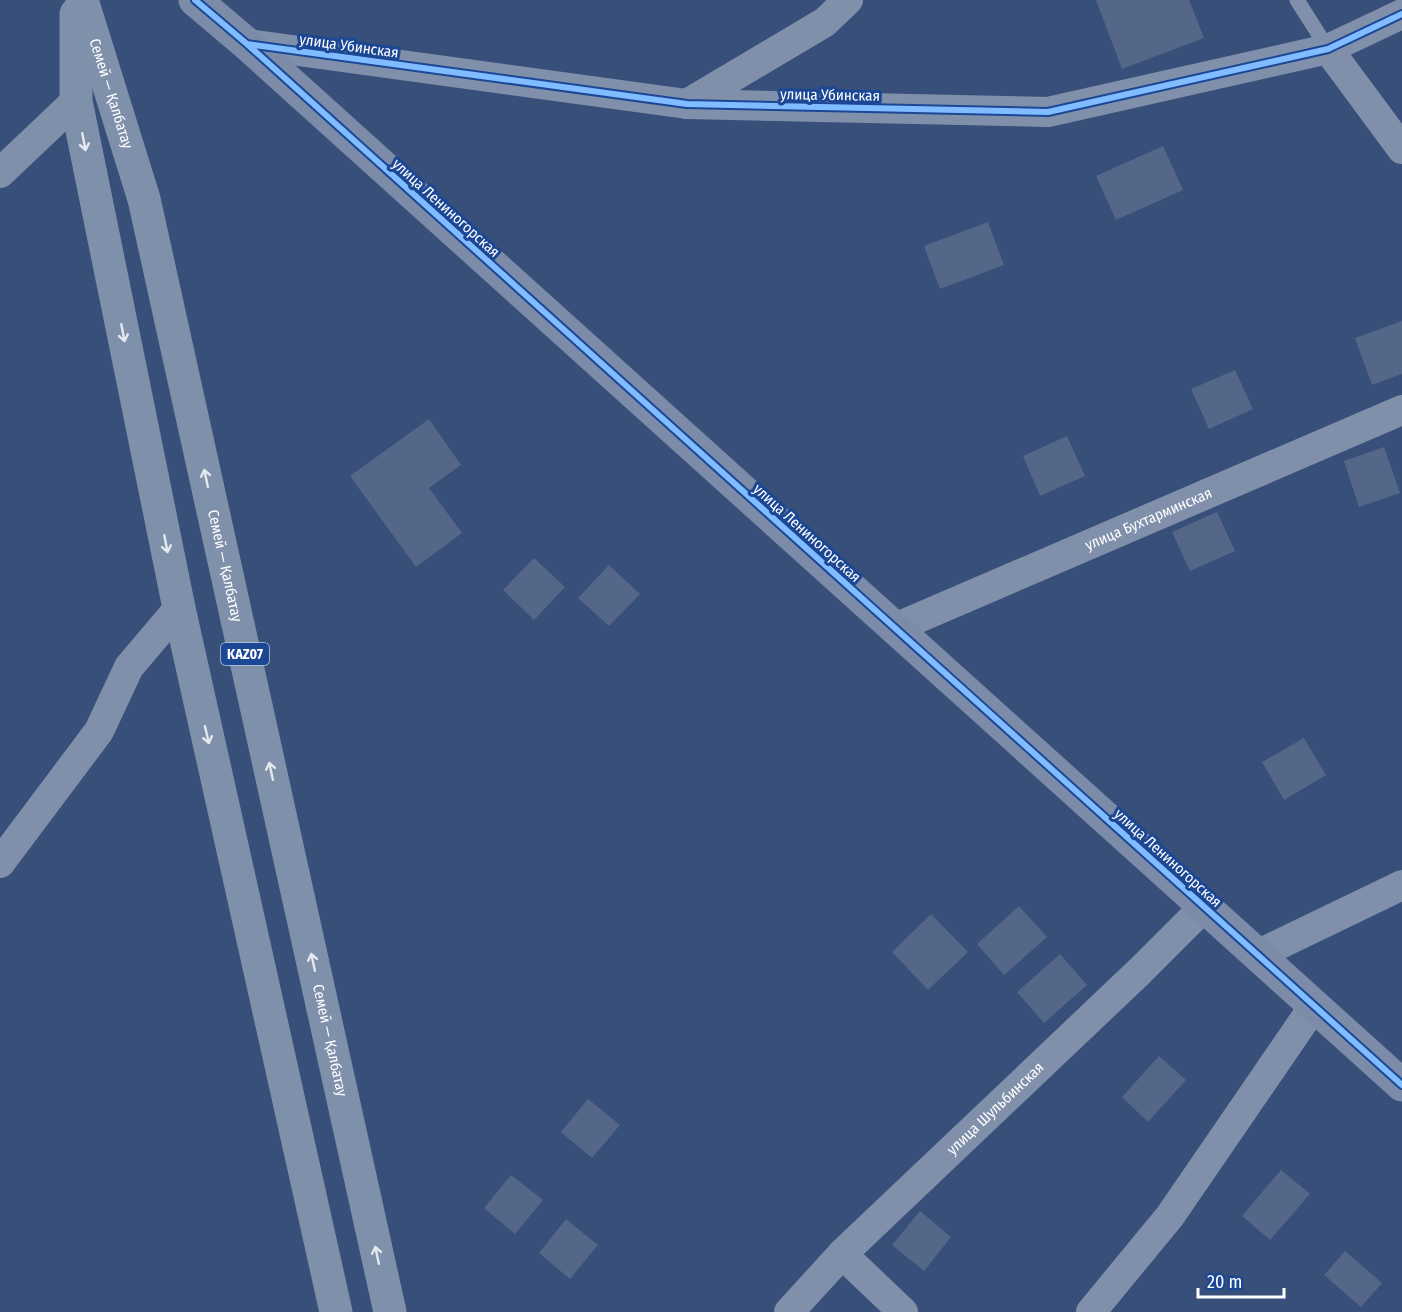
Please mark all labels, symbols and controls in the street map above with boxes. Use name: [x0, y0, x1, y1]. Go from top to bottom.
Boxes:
street label: улица Убинская: [298, 30, 400, 62]
street label: Семей — Қалбатау: [86, 36, 137, 151]
street label: улица Убинская: [780, 85, 880, 105]
one-way arrow: [79, 131, 90, 151]
street label: улица Лениногорская: [388, 155, 504, 261]
one-way arrow: [118, 322, 129, 342]
one-way arrow: [200, 469, 211, 489]
street label: улица Лениногорская: [749, 480, 865, 586]
street label: улица Бухтарминская: [1082, 484, 1215, 554]
street label: Семей — Қалбатау: [204, 508, 246, 624]
one-way arrow: [161, 534, 172, 554]
road number: KAZ07: [221, 643, 269, 665]
one-way arrow: [202, 725, 213, 744]
one-way arrow: [264, 762, 276, 781]
street label: улица Лениногорская: [1110, 805, 1226, 911]
one-way arrow: [306, 953, 318, 972]
street label: Семей — Қалбатау: [309, 982, 351, 1098]
street label: улица Шульбинская: [943, 1058, 1047, 1159]
one-way arrow: [371, 1246, 382, 1265]
scale bar: [1198, 1261, 1284, 1299]
text: 20 m: [1207, 1271, 1242, 1293]

